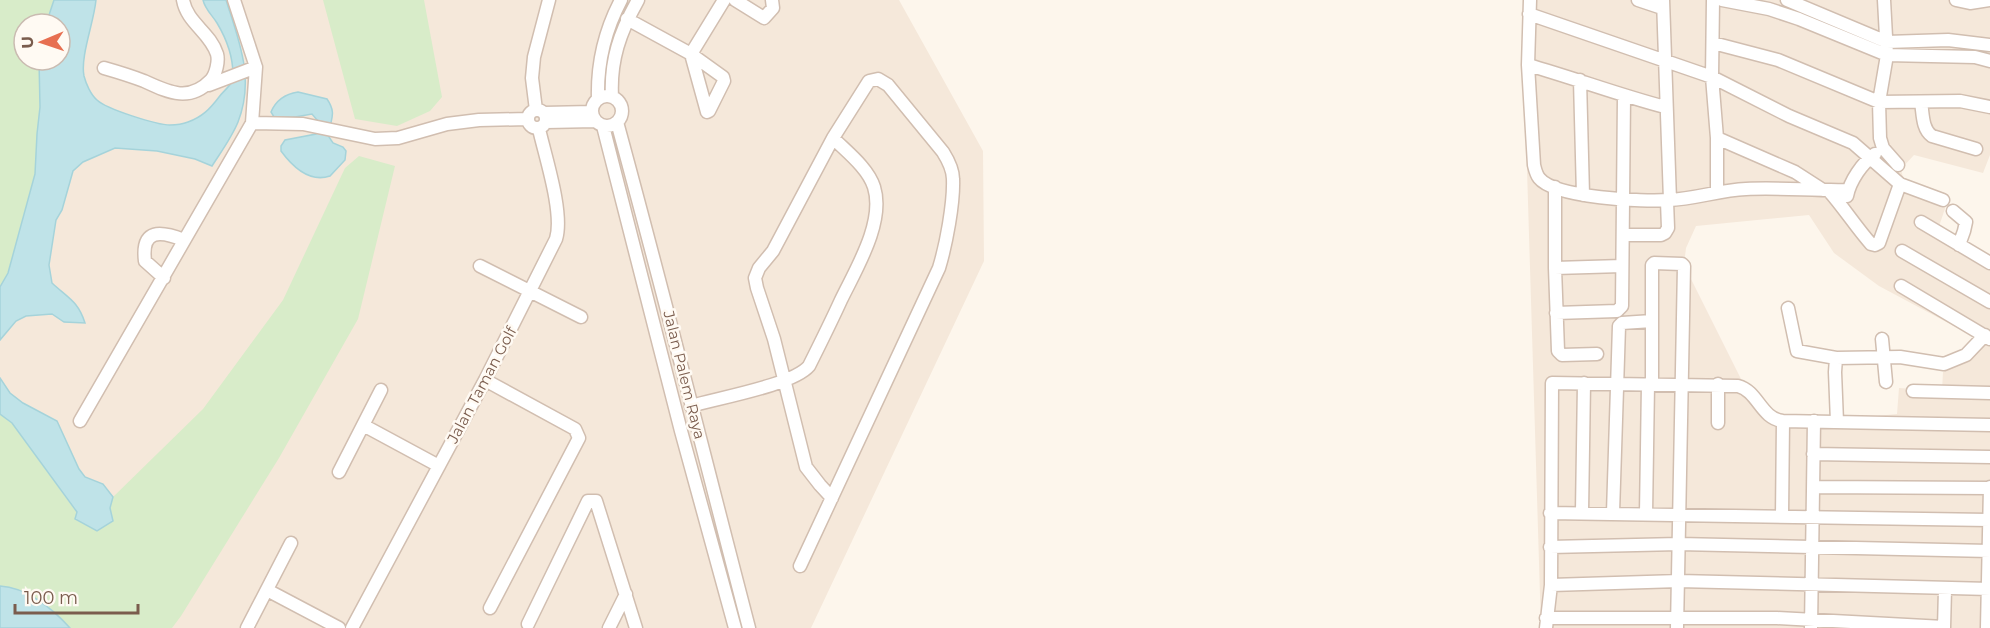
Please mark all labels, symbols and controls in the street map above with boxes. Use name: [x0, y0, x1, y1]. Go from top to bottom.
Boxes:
north arrow: [12, 12, 72, 72]
text: U: [18, 36, 37, 49]
street label: Jalan Palem Raya: [659, 308, 710, 441]
street label: Jalan Taman Golf: [442, 322, 521, 447]
scale bar: [15, 577, 138, 615]
text: 100 m: [24, 587, 78, 609]

